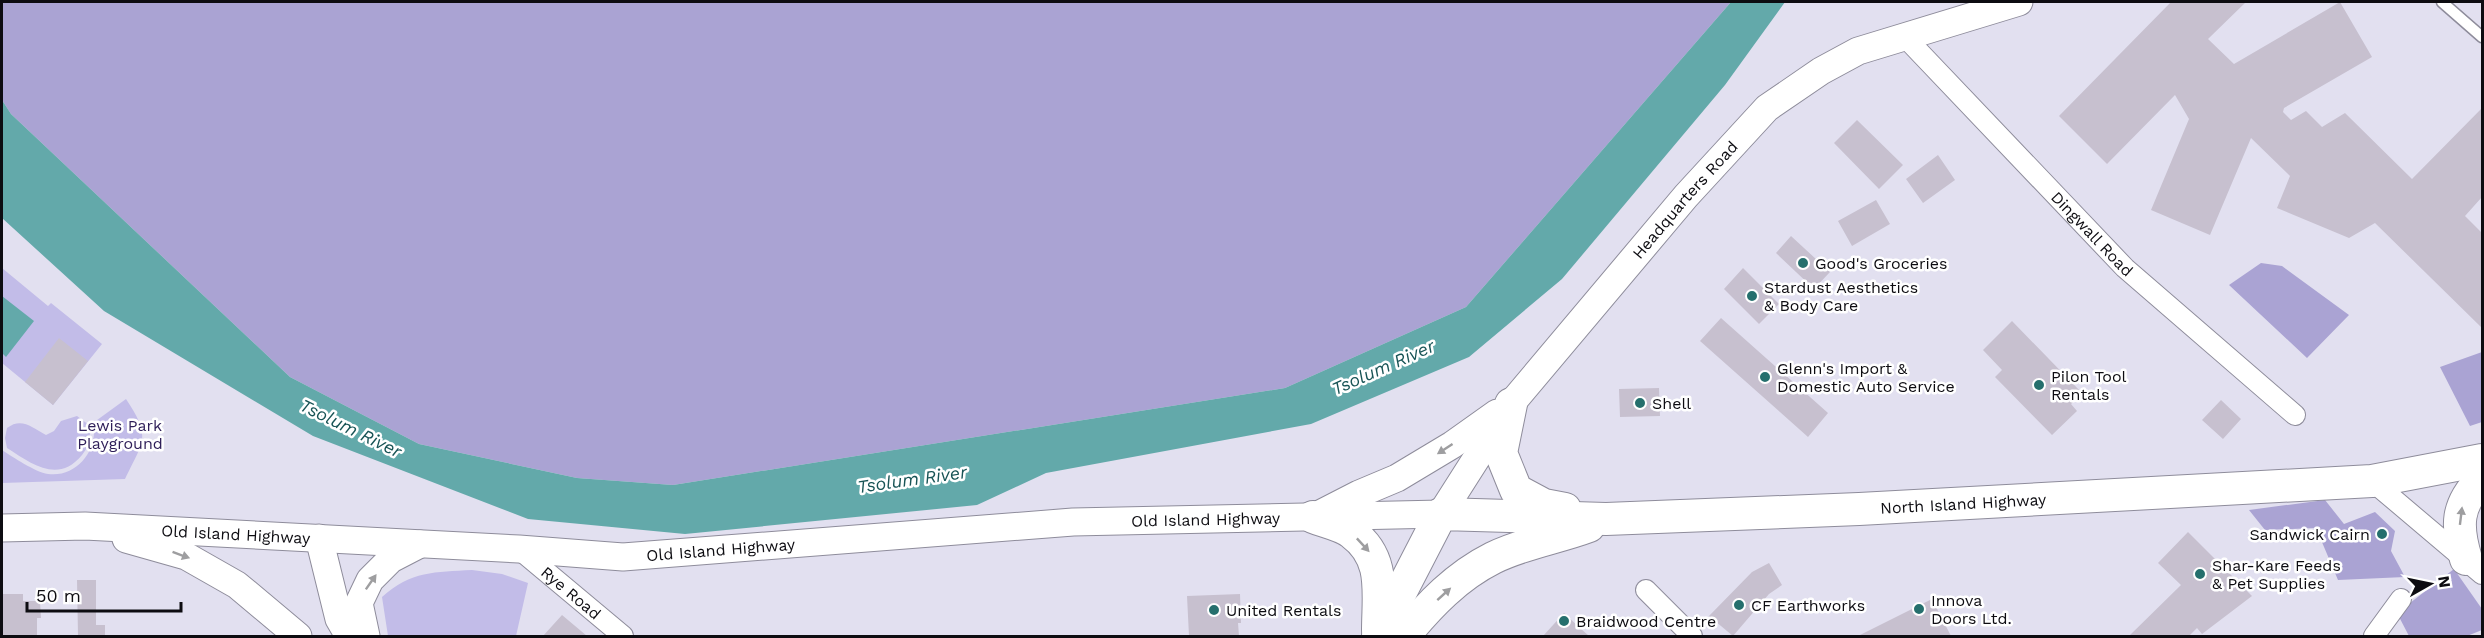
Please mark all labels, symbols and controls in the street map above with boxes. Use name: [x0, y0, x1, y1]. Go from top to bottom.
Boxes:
street label: Headquarters Road: [1628, 137, 1741, 262]
street label: Dingwall Road: [2047, 187, 2137, 280]
place label: Good's Groceries: [1815, 254, 1947, 273]
marker: Good's Groceries: [1796, 256, 1810, 270]
place label: Stardust Aesthetics & Body Care: [1764, 278, 1918, 315]
marker: Stardust Aesthetics & Body Care: [1745, 289, 1759, 303]
water label: Tsolum River: [1328, 335, 1439, 399]
place label: Glenn's Import & Domestic Auto Service: [1777, 359, 1955, 396]
place label: Pilon Tool Rentals: [2051, 367, 2127, 404]
marker: Glenn's Import & Domestic Auto Service: [1758, 370, 1772, 384]
marker: Pilon Tool Rentals: [2032, 378, 2046, 392]
water label: Tsolum River: [297, 394, 406, 462]
place label: Shell: [1652, 394, 1691, 413]
marker: Shell: [1633, 396, 1647, 410]
park label: Lewis Park Playground: [77, 416, 163, 453]
one-way arrow: [1437, 444, 1454, 455]
water label: Tsolum River: [856, 461, 969, 497]
street label: North Island Highway: [1880, 489, 2047, 517]
one-way arrow: [2456, 507, 2466, 526]
street label: Old Island Highway: [1131, 508, 1281, 530]
street label: Old Island Highway: [161, 521, 311, 547]
place label: Sandwick Cairn: [2249, 525, 2370, 544]
marker: Sandwick Cairn: [2375, 527, 2389, 541]
street label: Old Island Highway: [646, 534, 797, 565]
one-way arrow: [1356, 537, 1370, 551]
one-way arrow: [172, 551, 190, 561]
north arrow: [2400, 554, 2460, 614]
place label: Shar-Kare Feeds & Pet Supplies: [2212, 556, 2341, 593]
street label: Rye Road: [537, 562, 605, 623]
marker: Shar-Kare Feeds & Pet Supplies: [2193, 567, 2207, 581]
one-way arrow: [365, 574, 376, 591]
text: N: [2434, 574, 2455, 589]
scale bar: [27, 575, 182, 613]
text: 50 m: [36, 585, 81, 606]
one-way arrow: [1436, 588, 1451, 601]
place label: Innova Doors Ltd.: [1931, 591, 2012, 628]
place label: CF Earthworks: [1751, 596, 1865, 615]
marker: CF Earthworks: [1732, 598, 1746, 612]
place label: United Rentals: [1226, 601, 1341, 620]
marker: Innova Doors Ltd.: [1912, 602, 1926, 616]
marker: United Rentals: [1207, 603, 1221, 617]
place label: Braidwood Centre: [1576, 612, 1716, 631]
marker: Braidwood Centre: [1557, 614, 1571, 628]

